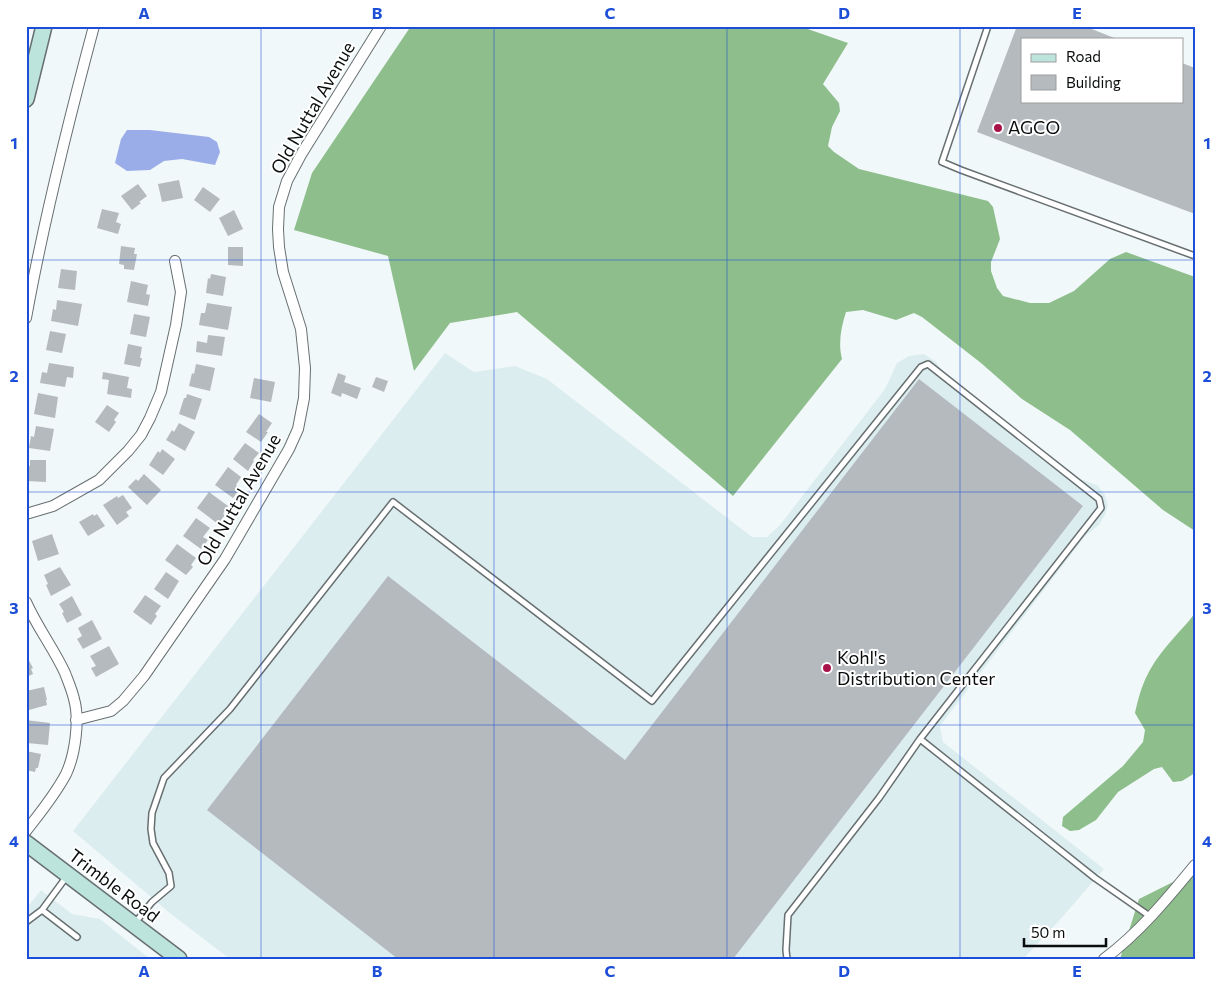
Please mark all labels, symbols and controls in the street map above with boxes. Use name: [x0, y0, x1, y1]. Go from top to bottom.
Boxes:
text: A: [138, 3, 150, 22]
text: B: [372, 3, 383, 22]
text: C: [605, 3, 616, 22]
text: D: [838, 3, 850, 22]
text: E: [1072, 3, 1082, 22]
street label: Old Nuttal Avenue: [265, 38, 359, 177]
legend: [1021, 38, 1184, 102]
text: Road: [1066, 47, 1101, 65]
text: Building: [1066, 73, 1121, 91]
place label: AGCO: [1008, 116, 1060, 138]
marker: AGCO: [992, 122, 1004, 134]
text: 1: [10, 133, 18, 152]
text: 1: [1203, 133, 1211, 152]
text: 2: [9, 366, 19, 385]
text: 2: [1202, 366, 1212, 385]
street label: Old Nuttal Avenue: [191, 430, 285, 569]
text: 3: [9, 598, 19, 617]
text: 3: [1202, 598, 1212, 617]
place label: Kohl's Distribution Center: [837, 646, 996, 689]
marker: Kohl's Distribution Center: [821, 662, 833, 674]
text: 4: [9, 831, 19, 850]
text: 4: [1202, 831, 1212, 850]
street label: Trimble Road: [65, 844, 164, 926]
scale bar: [1024, 915, 1106, 947]
text: 50 m: [1031, 923, 1065, 941]
text: A: [138, 961, 150, 980]
text: B: [372, 961, 383, 980]
text: C: [605, 961, 616, 980]
text: D: [838, 961, 850, 980]
text: E: [1072, 961, 1082, 980]

